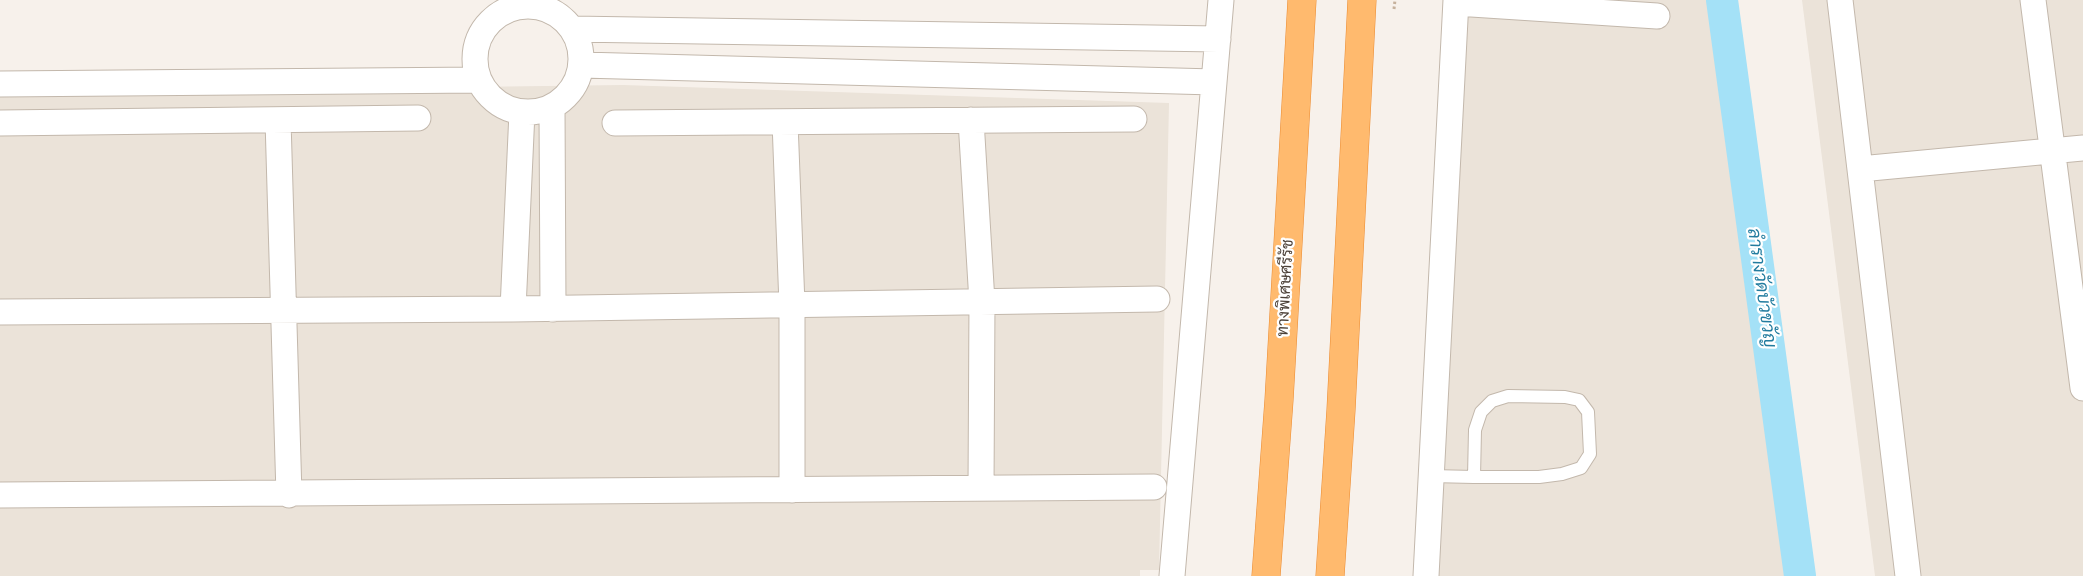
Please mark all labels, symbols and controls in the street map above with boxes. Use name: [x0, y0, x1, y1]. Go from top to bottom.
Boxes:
water label: ลำรางวัดบัวขวัญ: [1742, 227, 1780, 349]
street label: ทางพิเศษศรีรัช: [1274, 239, 1298, 337]

